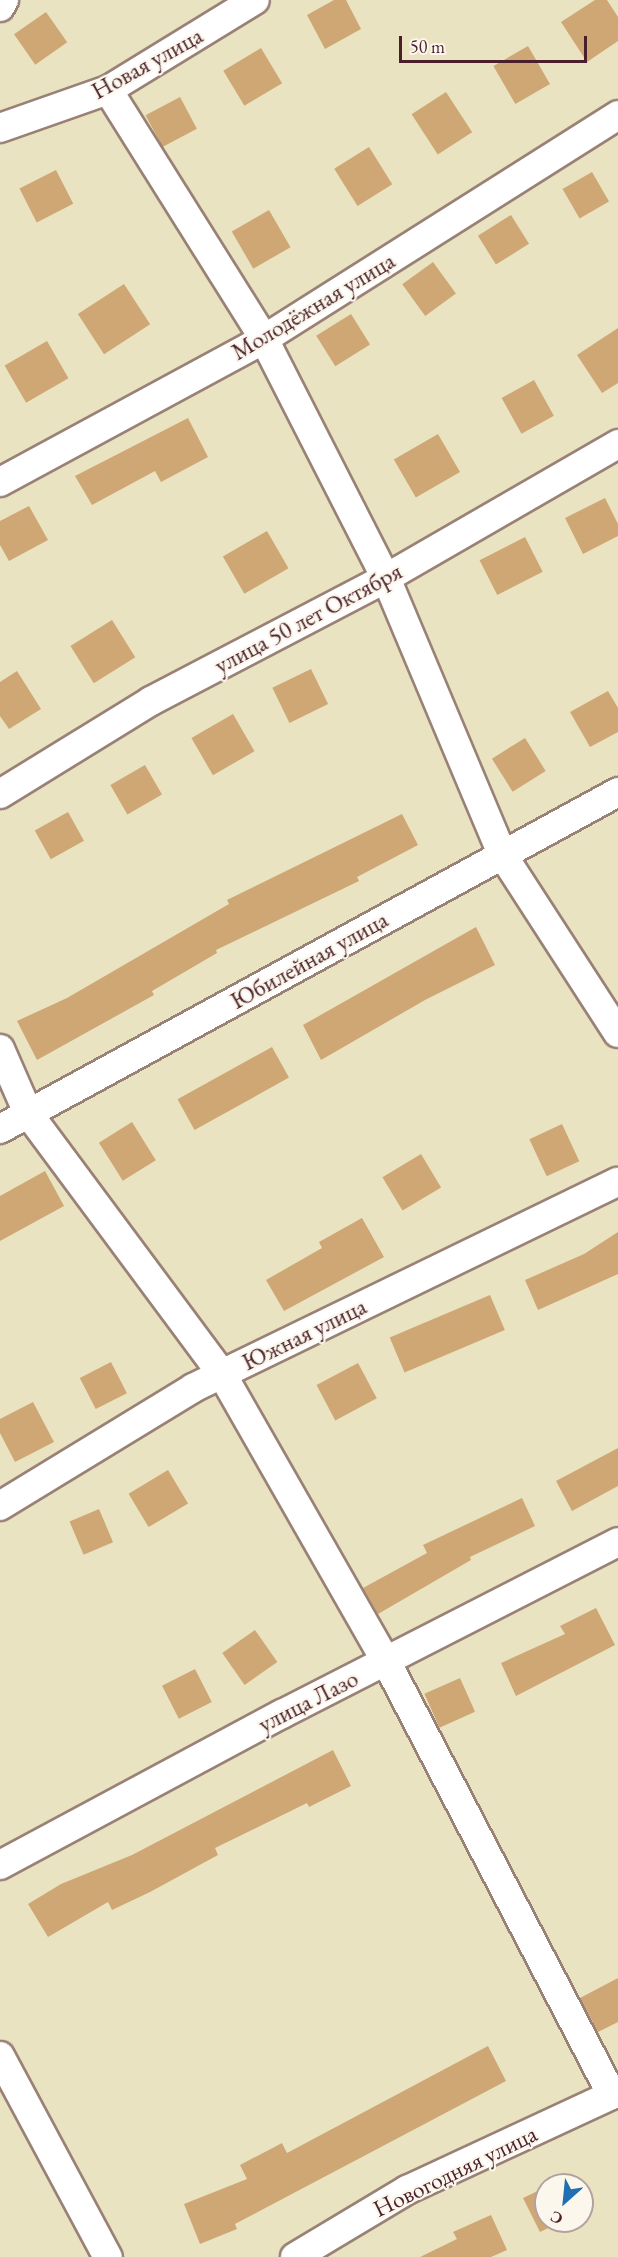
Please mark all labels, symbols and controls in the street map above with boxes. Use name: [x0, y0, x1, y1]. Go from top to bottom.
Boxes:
street label: Новая улица: [86, 21, 208, 105]
scale bar: [402, 24, 590, 62]
text: 50 m: [410, 35, 445, 58]
street label: Молодёжная улица: [226, 246, 400, 366]
street label: улица 50 лет Октября: [209, 556, 407, 680]
street label: Юбилейная улица: [225, 905, 393, 1015]
street label: Южная улица: [237, 1291, 371, 1377]
street label: улица Лазо: [253, 1664, 363, 1738]
street label: Новогодняя улица: [368, 2119, 542, 2223]
north arrow: [534, 2173, 594, 2233]
text: С: [547, 2206, 566, 2230]

